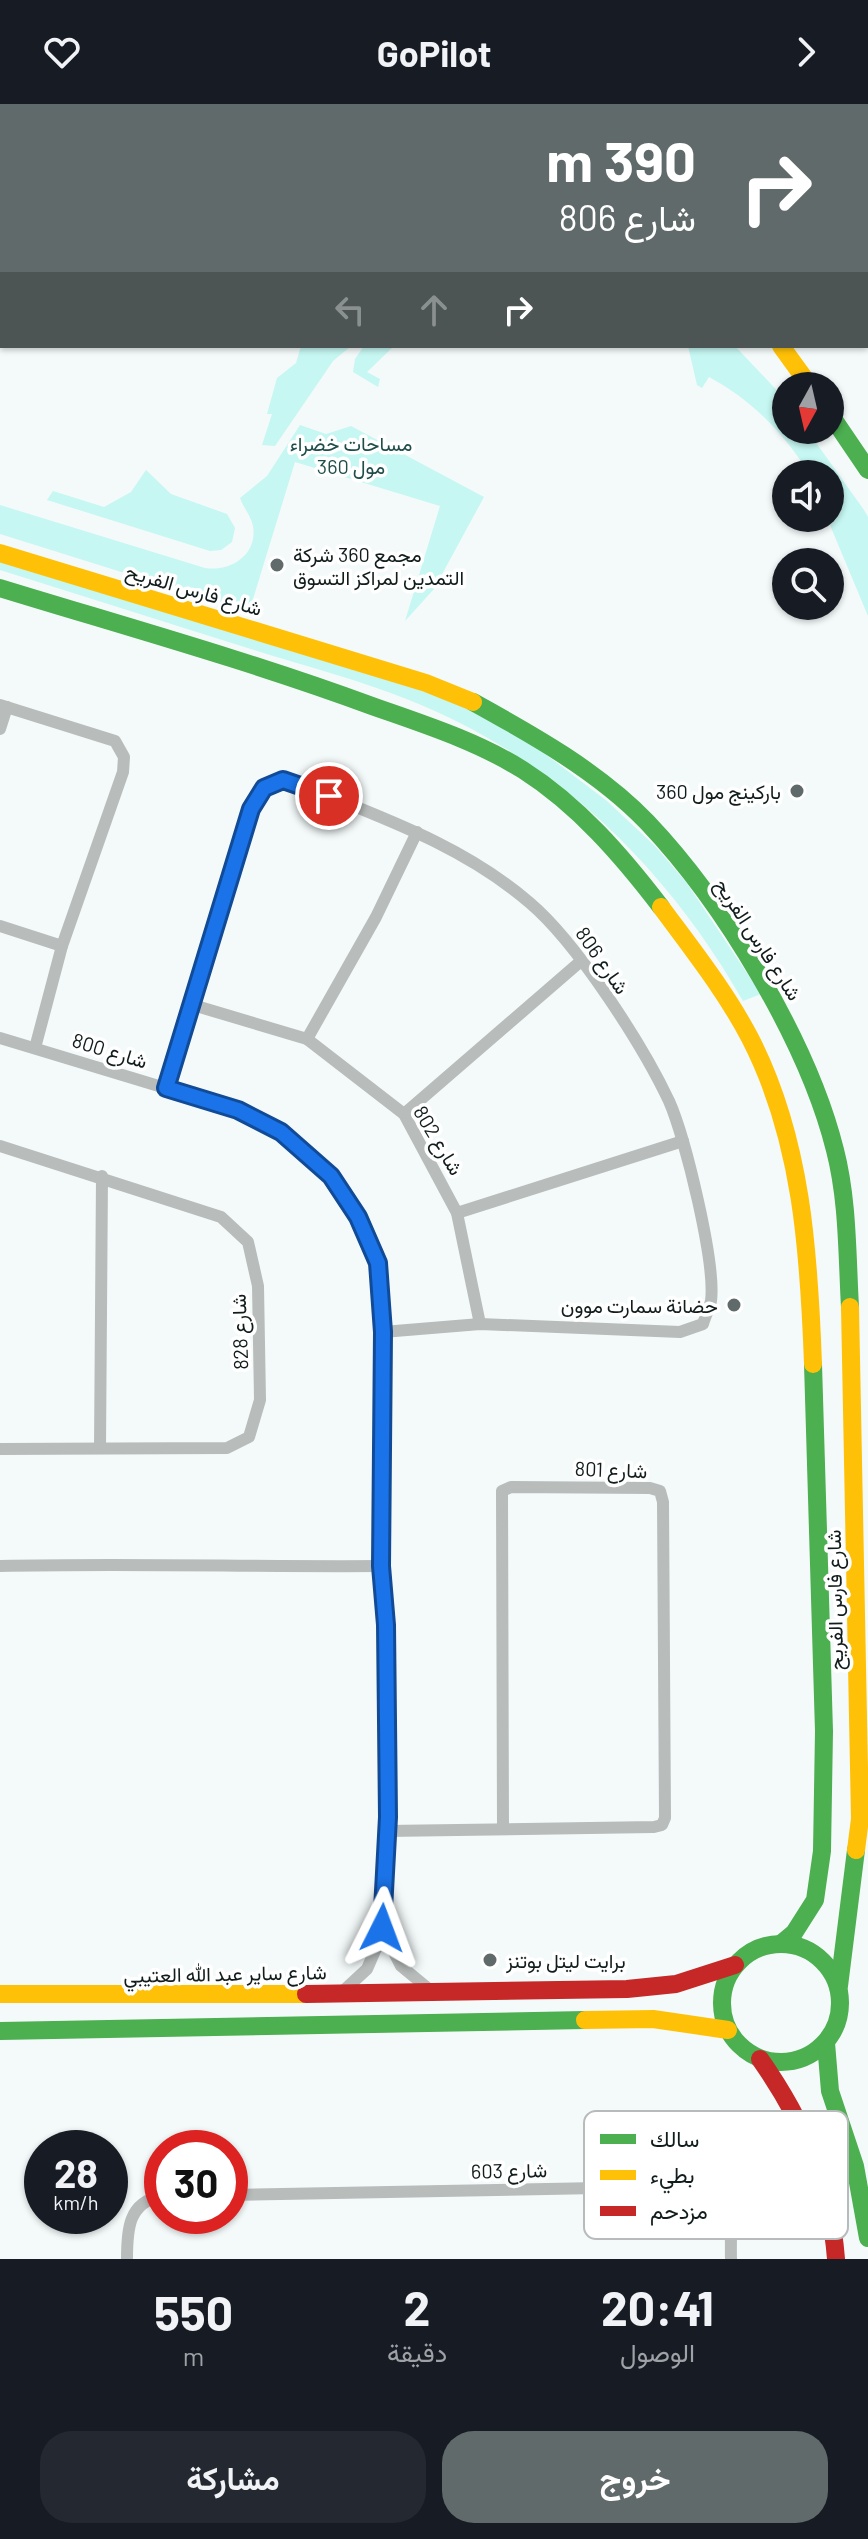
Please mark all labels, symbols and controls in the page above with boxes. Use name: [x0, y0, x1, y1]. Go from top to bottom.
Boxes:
icon: heart: [40, 30, 84, 74]
icon: forward: [784, 30, 828, 74]
text: GoPilot: [377, 31, 491, 74]
text: 390 m: [546, 126, 696, 193]
icon: right: [724, 136, 828, 240]
text: شارع 806: [559, 195, 696, 238]
icon: left: [328, 288, 372, 332]
icon: ahead: [412, 288, 456, 332]
icon: right: [496, 288, 540, 332]
north arrow: [772, 372, 844, 444]
map controls: [772, 372, 844, 620]
park label: مساحات خضراء 360 مول: [290, 431, 412, 480]
button: sound: [772, 460, 844, 532]
place label: مجمع 360 شركة التمدين لمراكز التسوق: [293, 542, 464, 591]
button: search: [772, 548, 844, 620]
marker: مجمع 360 شركة التمدين لمراكز التسوق: [268, 556, 286, 574]
street label: شارع فارس الفريح: [122, 558, 265, 623]
pin: [295, 762, 363, 830]
icon: arrive: [307, 774, 351, 818]
place label: باركينج مول 360: [656, 779, 781, 806]
marker: باركينج مول 360: [788, 782, 806, 800]
street label: شارع فارس الفريح: [708, 873, 807, 1006]
street label: شارع 806: [569, 922, 635, 1000]
street label: شارع 800: [69, 1027, 150, 1076]
street label: شارع 802: [406, 1101, 469, 1181]
place label: حضانة سمارت موون: [561, 1293, 718, 1319]
street label: شارع 828: [226, 1294, 255, 1370]
marker: حضانة سمارت موون: [725, 1296, 743, 1314]
street label: شارع 801: [574, 1456, 648, 1485]
street label: شارع فارس الفريح: [821, 1529, 850, 1671]
position arrow: [340, 1886, 424, 1970]
place label: برايت ليتل بوتنز: [505, 1948, 626, 1974]
marker: برايت ليتل بوتنز: [481, 1951, 499, 1969]
street label: شارع ساير عبد الله العتيبي: [123, 1959, 327, 1993]
legend: [584, 2111, 848, 2239]
text: سالك: [650, 2125, 699, 2151]
speed limit sign: 30: [144, 2130, 248, 2234]
text: 28: [54, 2148, 98, 2196]
street label: شارع 603: [471, 2157, 547, 2186]
text: بطيء: [650, 2161, 695, 2194]
text: km/h: [53, 2190, 99, 2214]
text: مزدحم: [650, 2197, 708, 2226]
text: 2: [404, 2278, 430, 2336]
text: 20:41: [601, 2278, 714, 2336]
text: 550: [154, 2283, 233, 2341]
text: دقيقة: [387, 2336, 447, 2367]
text: الوصول: [620, 2336, 695, 2367]
text: m: [183, 2340, 204, 2371]
button: مشاركة: [40, 2431, 426, 2523]
button: خروج: [442, 2431, 828, 2523]

